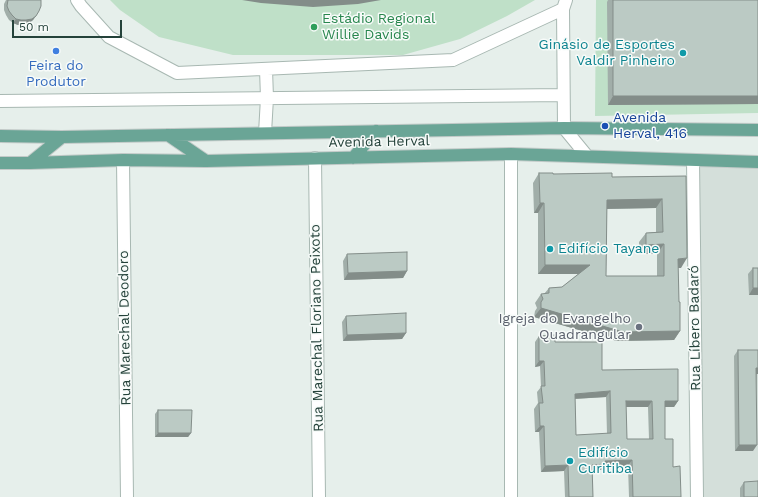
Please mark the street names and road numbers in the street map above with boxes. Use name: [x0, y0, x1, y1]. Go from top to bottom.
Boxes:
street label: Avenida Herval: [328, 133, 430, 151]
street label: Rua Marechal Floriano Peixoto: [307, 224, 327, 432]
street label: Rua Marechal Deodoro: [115, 250, 135, 406]
street label: Rua Líbero Badaró: [686, 265, 704, 391]

